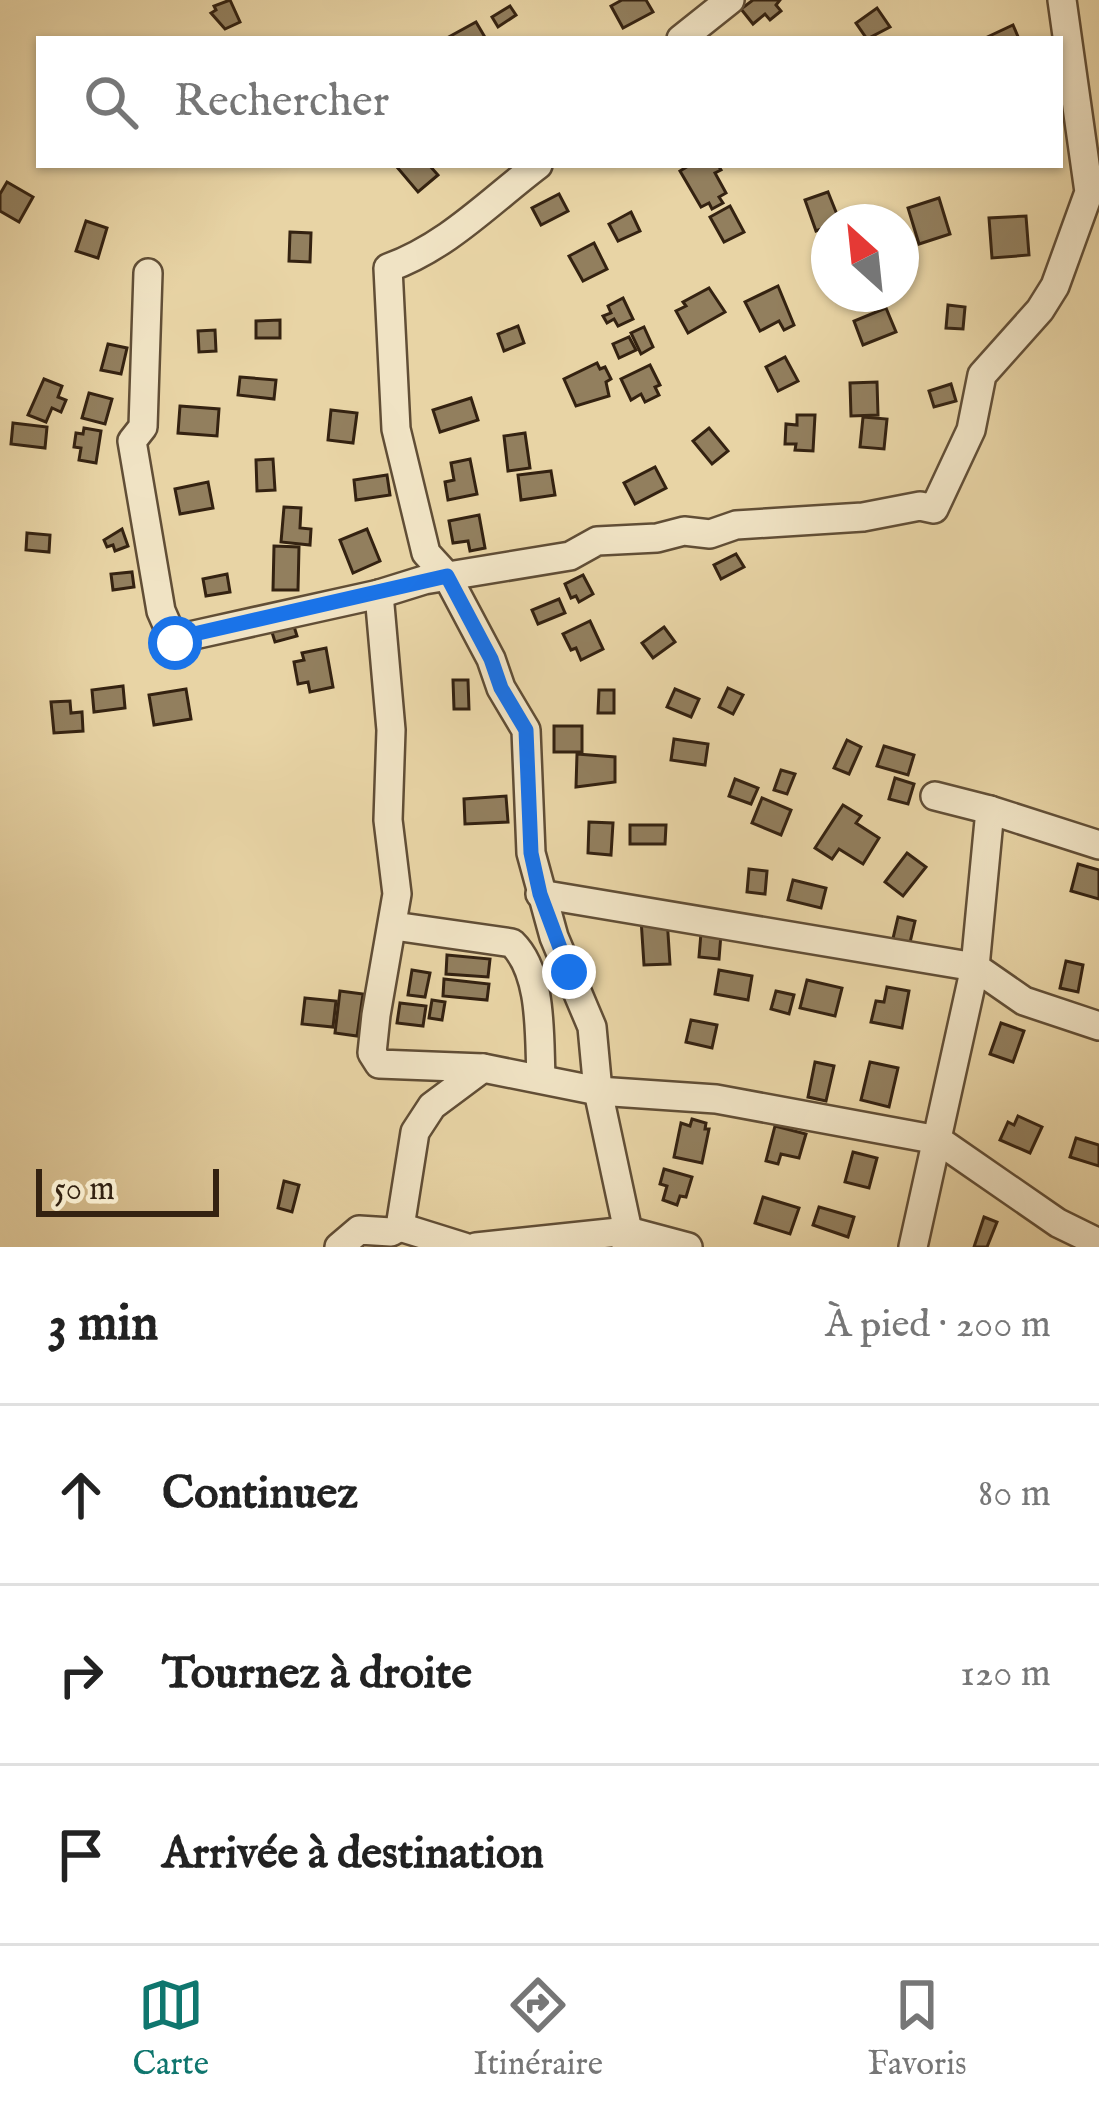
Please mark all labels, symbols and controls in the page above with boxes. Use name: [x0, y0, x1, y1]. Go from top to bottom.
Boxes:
search box: [36, 36, 1063, 168]
icon: search: [78, 69, 144, 135]
text: Rechercher: [174, 74, 389, 131]
north arrow: [811, 204, 919, 312]
route start: [148, 616, 202, 670]
route end: [542, 945, 596, 999]
scale bar: [36, 1163, 219, 1216]
text: 50 m: [54, 1169, 115, 1211]
text: 3 min: [48, 1293, 158, 1358]
text: À pied · 200 m: [825, 1301, 1051, 1350]
icon: ahead: [48, 1462, 114, 1528]
text: Continuez: [162, 1466, 358, 1523]
text: 80 m: [978, 1470, 1051, 1519]
icon: right: [48, 1642, 114, 1708]
text: Tournez à droite: [162, 1646, 472, 1703]
text: 120 m: [960, 1650, 1051, 1699]
icon: arrive: [48, 1822, 114, 1888]
text: Arrivée à destination: [162, 1826, 544, 1883]
tab: Carte: [132, 1972, 209, 2086]
tab: Itinéraire: [474, 1972, 603, 2086]
tab: Favoris: [868, 1972, 967, 2086]

